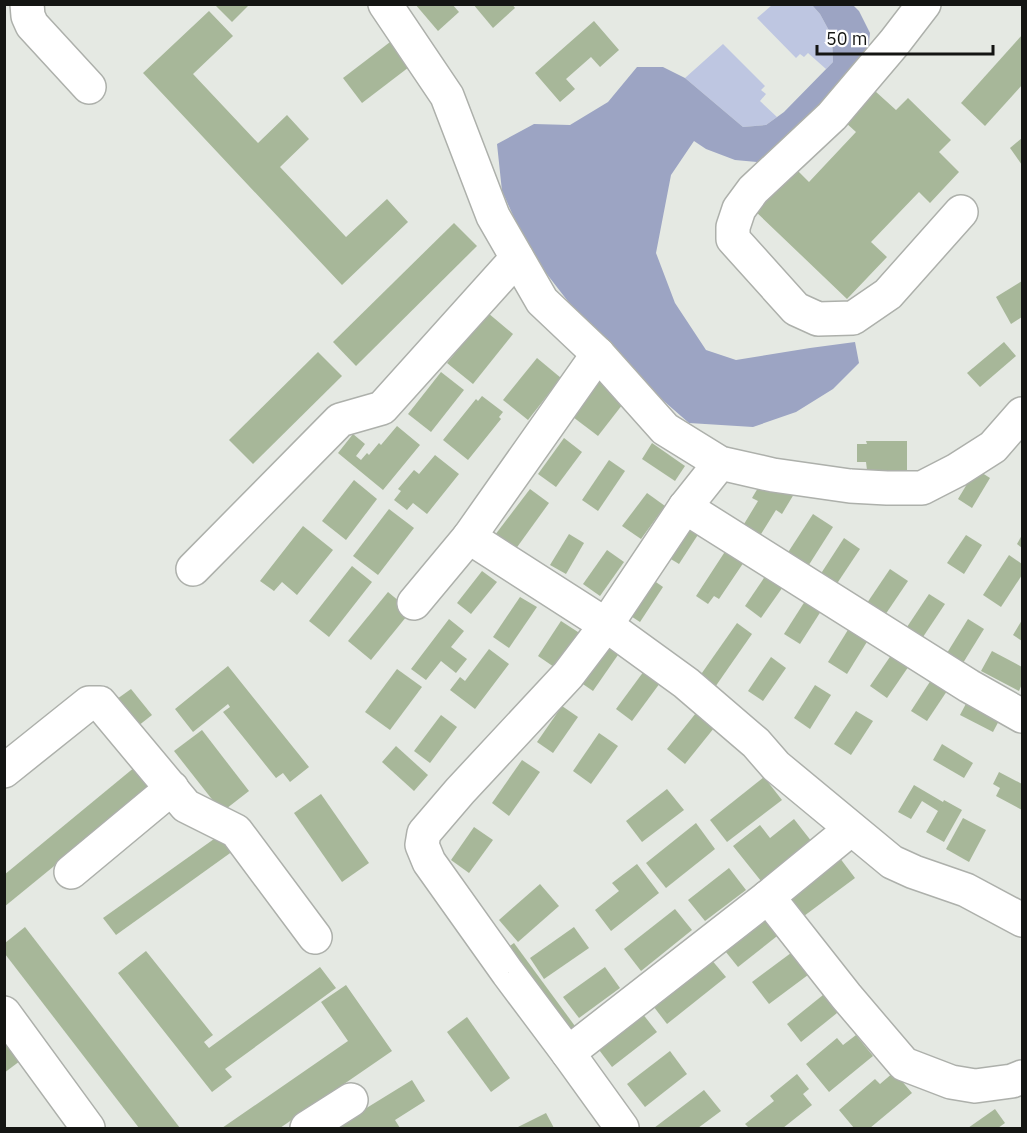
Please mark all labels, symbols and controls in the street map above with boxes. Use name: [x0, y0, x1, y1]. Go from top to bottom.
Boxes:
scale bar: [817, 18, 992, 56]
text: 50 m: [826, 27, 868, 50]

